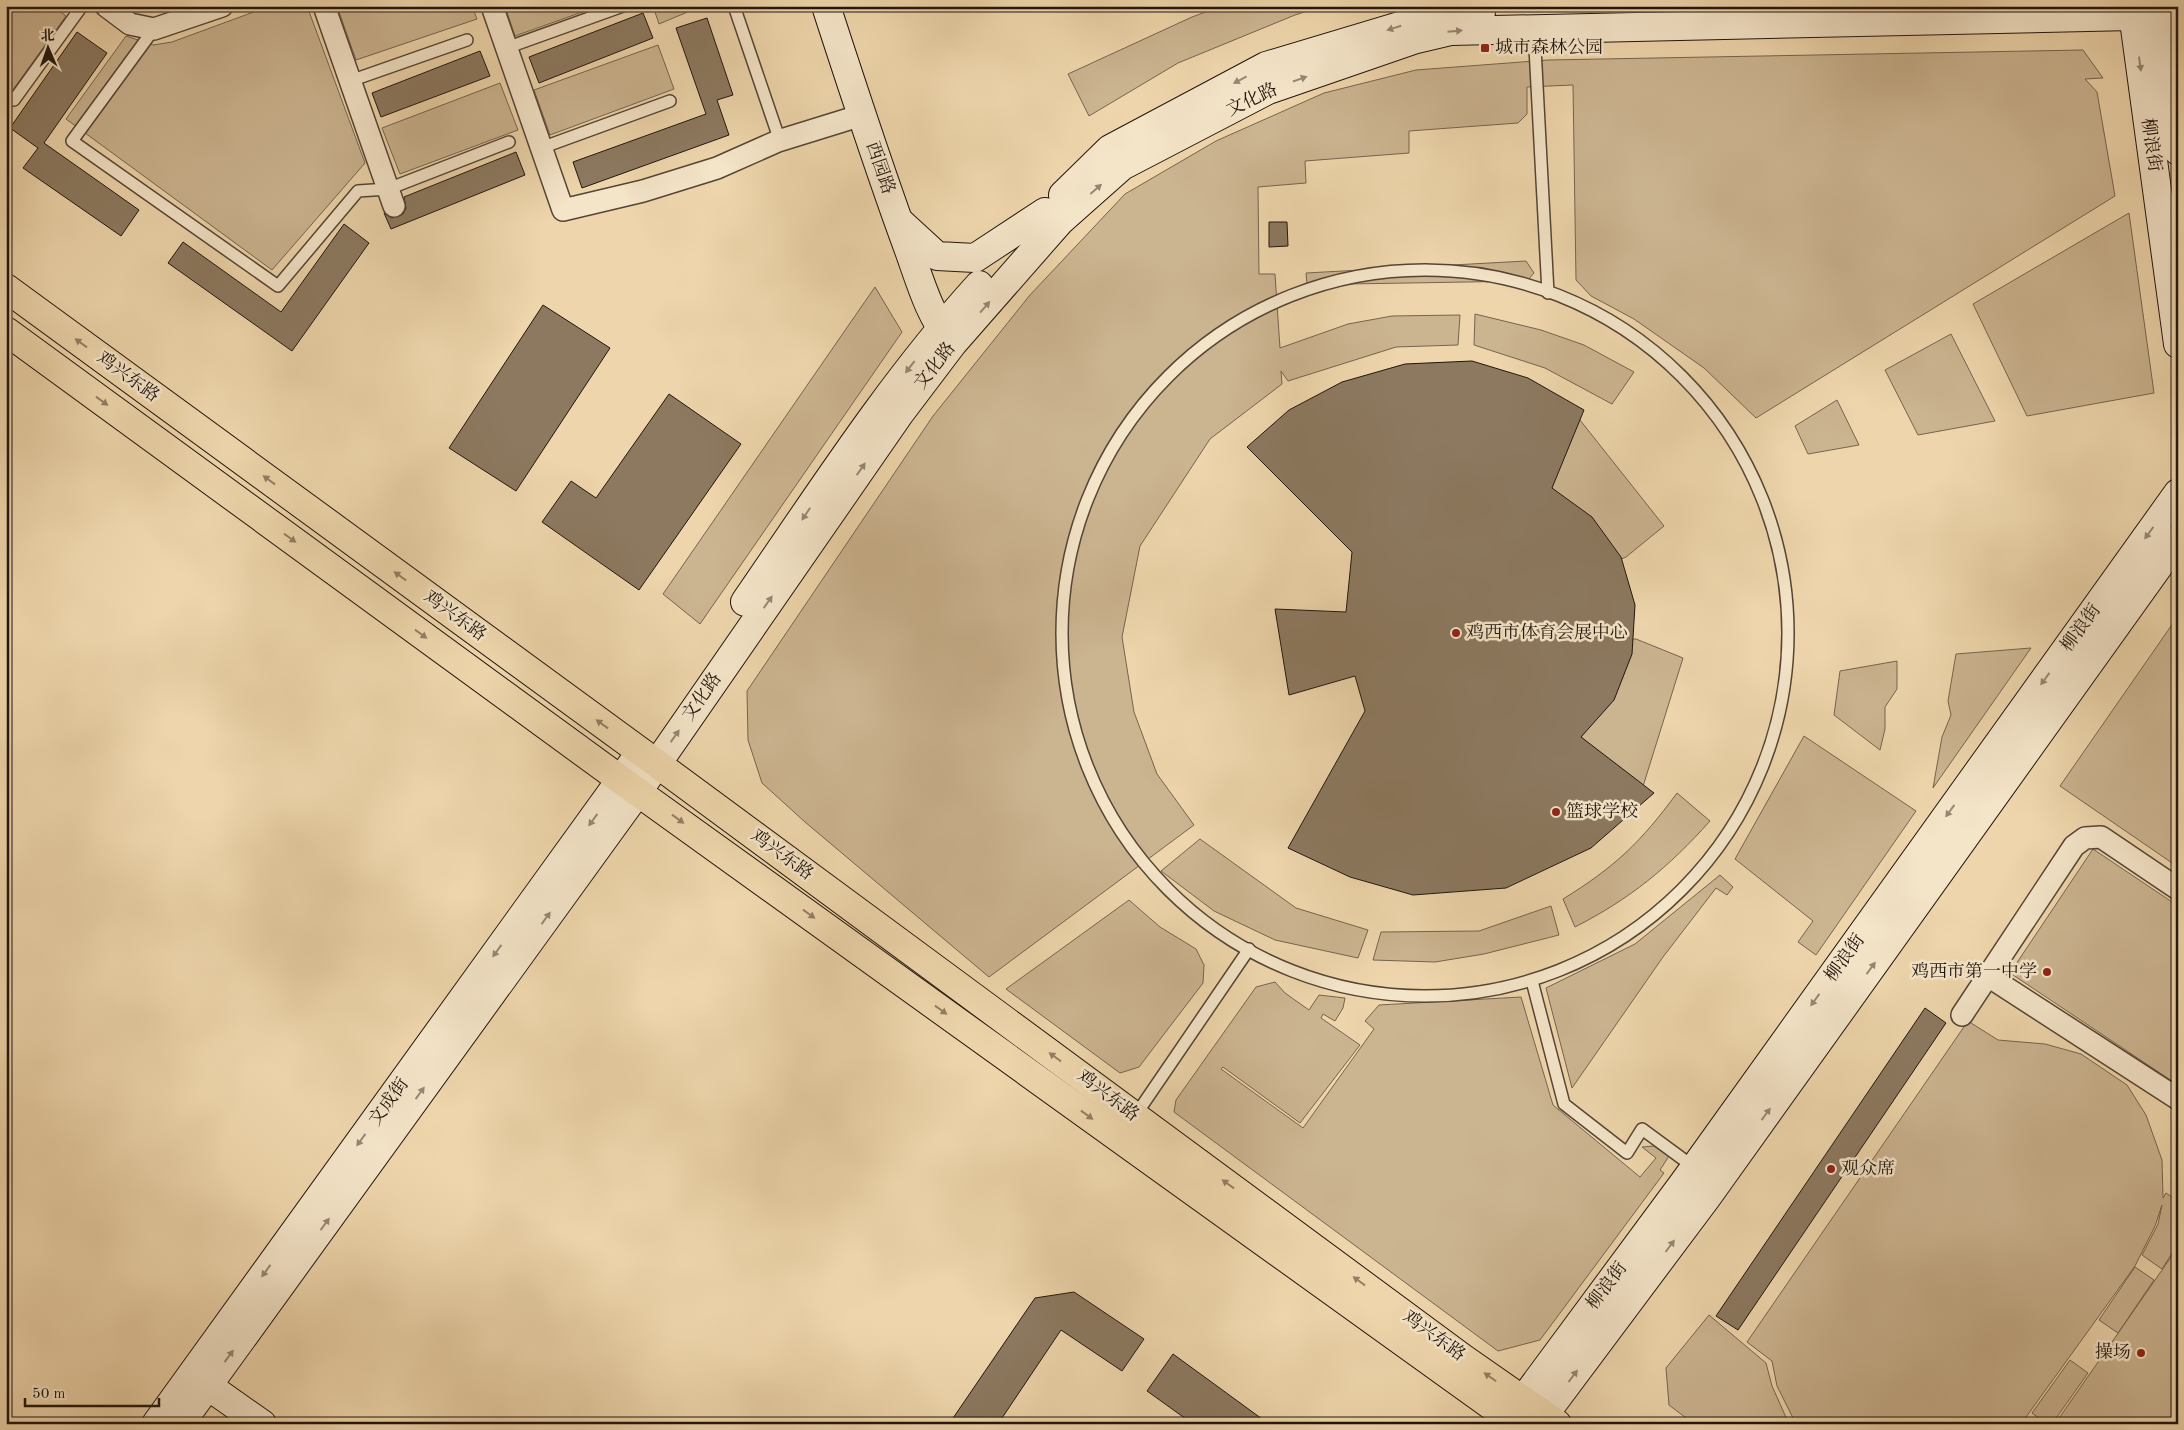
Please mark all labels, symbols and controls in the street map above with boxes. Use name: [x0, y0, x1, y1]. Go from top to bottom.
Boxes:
north arrow: [22, 22, 72, 72]
one-way arrow: [1386, 24, 1401, 32]
one-way arrow: [1447, 27, 1463, 35]
text: 北: [40, 28, 55, 43]
place label: 城市森林公园: [1495, 37, 1603, 57]
marker: 城市森林公园: [1479, 42, 1491, 54]
one-way arrow: [2136, 57, 2144, 73]
one-way arrow: [1292, 75, 1307, 82]
one-way arrow: [1233, 76, 1248, 84]
street label: 文化路: [1223, 79, 1280, 120]
street label: 柳浪街: [2138, 117, 2166, 173]
street label: 西园路: [863, 139, 899, 196]
one-way arrow: [1090, 183, 1102, 195]
one-way arrow: [979, 300, 990, 313]
one-way arrow: [74, 338, 88, 348]
street label: 文化路: [910, 338, 959, 393]
street label: 鸡兴东路: [94, 347, 164, 405]
one-way arrow: [904, 360, 915, 373]
one-way arrow: [95, 396, 109, 406]
one-way arrow: [856, 462, 866, 476]
one-way arrow: [262, 475, 276, 485]
one-way arrow: [801, 507, 811, 520]
one-way arrow: [2144, 526, 2154, 540]
one-way arrow: [283, 533, 297, 543]
one-way arrow: [393, 571, 407, 581]
street label: 鸡兴东路: [421, 586, 491, 644]
one-way arrow: [763, 596, 773, 609]
street label: 柳浪街: [2056, 600, 2104, 655]
place label: 鸡西市体育会展中心: [1466, 622, 1628, 642]
marker: 鸡西市体育会展中心: [1450, 627, 1462, 639]
one-way arrow: [414, 629, 428, 639]
street label: 文化路: [678, 669, 725, 724]
one-way arrow: [2040, 672, 2050, 686]
one-way arrow: [595, 719, 609, 729]
one-way arrow: [670, 729, 680, 743]
place label: 篮球学校: [1566, 801, 1638, 821]
one-way arrow: [1945, 804, 1955, 818]
marker: 篮球学校: [1550, 806, 1562, 818]
one-way arrow: [588, 813, 598, 826]
one-way arrow: [671, 814, 684, 824]
street label: 鸡兴东路: [748, 825, 818, 883]
one-way arrow: [802, 909, 815, 920]
one-way arrow: [541, 912, 551, 925]
street label: 柳浪街: [1820, 930, 1868, 985]
one-way arrow: [492, 944, 502, 958]
one-way arrow: [1866, 961, 1876, 975]
place label: 鸡西市第一中学: [1911, 961, 2037, 981]
marker: 鸡西市第一中学: [2041, 966, 2053, 978]
one-way arrow: [1810, 993, 1820, 1007]
one-way arrow: [934, 1004, 947, 1015]
one-way arrow: [1049, 1051, 1062, 1062]
street label: 鸡兴东路: [1074, 1066, 1143, 1125]
street label: 文成街: [364, 1074, 412, 1129]
one-way arrow: [415, 1086, 425, 1100]
one-way arrow: [1761, 1107, 1771, 1121]
one-way arrow: [1080, 1110, 1094, 1120]
one-way arrow: [356, 1133, 366, 1147]
place label: 观众席: [1841, 1158, 1895, 1178]
marker: 观众席: [1825, 1163, 1837, 1175]
one-way arrow: [1222, 1179, 1235, 1190]
one-way arrow: [320, 1217, 330, 1231]
one-way arrow: [1665, 1240, 1676, 1253]
street label: 柳浪街: [1582, 1258, 1630, 1313]
one-way arrow: [261, 1265, 271, 1278]
one-way arrow: [1352, 1276, 1366, 1286]
street label: 鸡兴东路: [1400, 1306, 1470, 1364]
place label: 操场: [2095, 1342, 2131, 1362]
marker: 操场: [2135, 1347, 2147, 1359]
one-way arrow: [224, 1350, 235, 1363]
one-way arrow: [1568, 1369, 1578, 1383]
one-way arrow: [1483, 1372, 1497, 1382]
scale bar: [25, 1375, 159, 1407]
text: 50 m: [32, 1387, 66, 1402]

